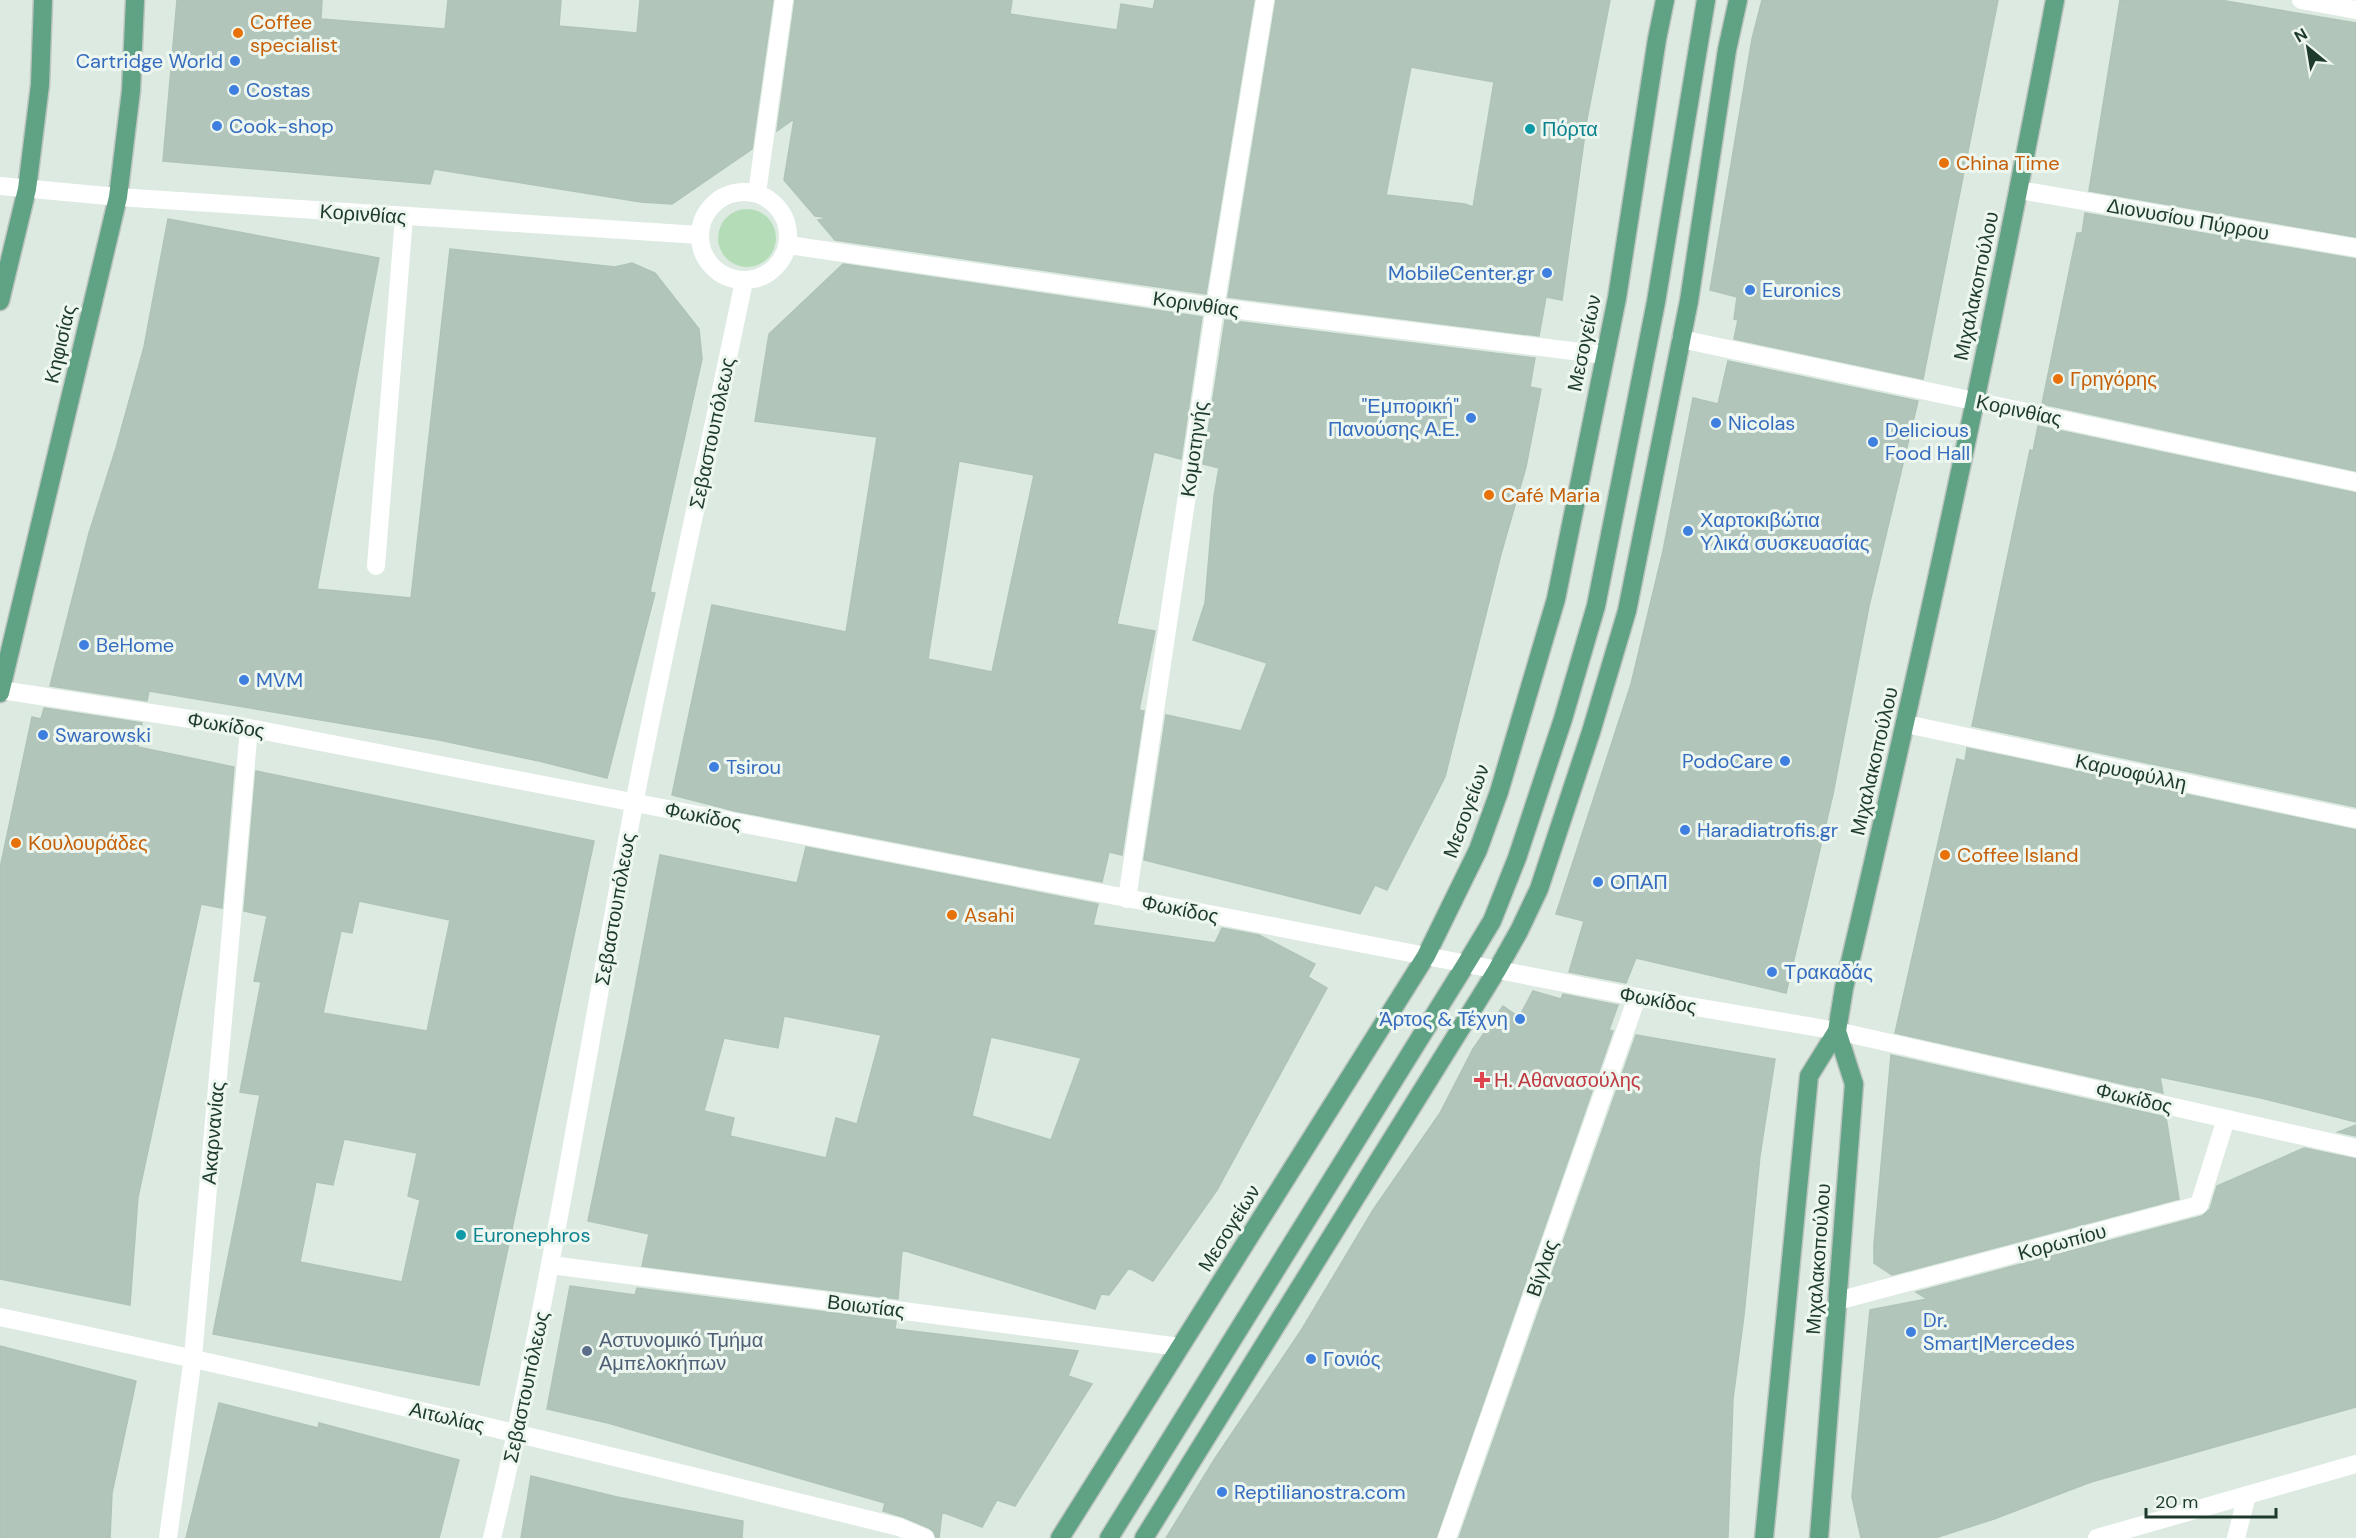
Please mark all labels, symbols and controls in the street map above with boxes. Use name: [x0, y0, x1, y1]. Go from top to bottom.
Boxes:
place label: Coffee specialist: [250, 9, 338, 58]
north arrow: [2278, 18, 2338, 78]
text: N: [2290, 23, 2311, 47]
marker: Coffee specialist: [231, 26, 245, 40]
place label: Cartridge World: [76, 48, 223, 74]
marker: Cartridge World: [228, 54, 242, 68]
place label: Costas: [246, 77, 311, 103]
marker: Costas: [227, 83, 241, 97]
place label: Cook-shop: [229, 113, 334, 139]
place label: Πόρτα: [1542, 116, 1598, 142]
marker: Cook-shop: [210, 119, 224, 133]
marker: Πόρτα: [1523, 122, 1537, 136]
place label: China Time: [1956, 150, 2060, 176]
marker: China Time: [1937, 156, 1951, 170]
street label: Διονυσίου Πύρρου: [2105, 192, 2271, 246]
street label: Κορινθίας: [319, 198, 408, 230]
street label: Μιχαλακοπούλου: [1948, 209, 2004, 363]
place label: MobileCenter.gr: [1388, 260, 1535, 286]
marker: MobileCenter.gr: [1540, 266, 1554, 280]
place label: Euronics: [1762, 277, 1841, 303]
marker: Euronics: [1743, 283, 1757, 297]
street label: Κορινθίας: [1151, 285, 1241, 323]
street label: Μεσογείων: [1561, 292, 1607, 394]
street label: Κηφισίας: [38, 302, 82, 386]
street label: Σεβαστουπόλεως: [683, 355, 741, 511]
place label: Γρηγόρης: [2070, 366, 2157, 392]
marker: Γρηγόρης: [2051, 372, 2065, 386]
street label: Κορινθίας: [1974, 388, 2065, 432]
place label: "Εμπορική" Πανούσης Α.Ε.: [1328, 393, 1459, 442]
street label: Κομοτηνής: [1174, 399, 1214, 499]
place label: Nicolas: [1728, 410, 1795, 436]
marker: "Εμπορική" Πανούσης Α.Ε.: [1464, 411, 1478, 425]
marker: Nicolas: [1709, 416, 1723, 430]
place label: Delicious Food Hall: [1885, 417, 1970, 466]
marker: Delicious Food Hall: [1866, 435, 1880, 449]
place label: Café Maria: [1501, 482, 1600, 508]
marker: Café Maria: [1482, 488, 1496, 502]
place label: Χαρτοκιβώτια Υλικά συσκευασίας: [1700, 507, 1870, 556]
marker: Χαρτοκιβώτια Υλικά συσκευασίας: [1681, 524, 1695, 538]
place label: BeHome: [96, 632, 174, 658]
marker: BeHome: [77, 638, 91, 652]
place label: MVM: [256, 667, 303, 693]
marker: MVM: [237, 673, 251, 687]
street label: Μιχαλακοπούλου: [1844, 684, 1904, 838]
street label: Φωκίδος: [185, 706, 267, 744]
place label: Swarowski: [55, 722, 151, 748]
marker: Swarowski: [36, 728, 50, 742]
place label: PodoCare: [1682, 748, 1773, 774]
street label: Καρυοφύλλη: [2073, 748, 2189, 796]
place label: Tsirou: [726, 754, 781, 780]
marker: PodoCare: [1778, 754, 1792, 768]
marker: Tsirou: [707, 760, 721, 774]
street label: Μεσογείων: [1437, 760, 1495, 862]
street label: Φωκίδος: [662, 796, 744, 836]
place label: Haradiatrofis.gr: [1697, 817, 1838, 843]
marker: Haradiatrofis.gr: [1678, 823, 1692, 837]
place label: Κουλουράδες: [28, 830, 148, 856]
street label: Σεβαστουπόλεως: [589, 830, 641, 987]
marker: Κουλουράδες: [9, 836, 23, 850]
place label: Coffee Island: [1957, 842, 2079, 868]
marker: Coffee Island: [1938, 848, 1952, 862]
place label: ΟΠΑΠ: [1610, 869, 1668, 895]
marker: ΟΠΑΠ: [1591, 875, 1605, 889]
street label: Φωκίδος: [1139, 889, 1221, 929]
place label: Asahi: [964, 902, 1015, 928]
marker: Asahi: [945, 908, 959, 922]
place label: Τρακαδάς: [1784, 959, 1873, 985]
marker: Τρακαδάς: [1765, 965, 1779, 979]
street label: Φωκίδος: [1617, 980, 1699, 1020]
place label: Άρτος & Τέχνη: [1379, 1006, 1508, 1032]
marker: Άρτος & Τέχνη: [1513, 1012, 1527, 1026]
place label: Η. Αθανασούλης: [1494, 1067, 1641, 1093]
marker: Η. Αθανασούλης: [1475, 1073, 1489, 1087]
street label: Φωκίδος: [2093, 1077, 2175, 1120]
street label: Ακαρνανίας: [196, 1080, 230, 1186]
street label: Μεσογείων: [1192, 1180, 1266, 1276]
street label: Μιχαλακοπούλου: [1800, 1183, 1836, 1335]
street label: Κορωπίου: [2015, 1218, 2109, 1266]
place label: Euronephros: [473, 1222, 590, 1248]
marker: Euronephros: [454, 1228, 468, 1242]
street label: Βίγλας: [1520, 1236, 1564, 1300]
street label: Βοιωτίας: [826, 1288, 907, 1324]
place label: Dr. Smart|Mercedes: [1923, 1307, 2075, 1356]
street label: Σεβαστουπόλεως: [497, 1309, 555, 1465]
marker: Dr. Smart|Mercedes: [1904, 1325, 1918, 1339]
place label: Αστυνομικό Τμήμα Αμπελοκήπων: [599, 1327, 763, 1376]
marker: Αστυνομικό Τμήμα Αμπελοκήπων: [580, 1344, 594, 1358]
place label: Γονιός: [1323, 1346, 1381, 1372]
marker: Γονιός: [1304, 1352, 1318, 1366]
street label: Αιτωλίας: [407, 1396, 487, 1438]
place label: Reptilianostra.com: [1234, 1479, 1406, 1505]
scale bar: [2146, 1481, 2276, 1519]
marker: Reptilianostra.com: [1215, 1485, 1229, 1499]
text: 20 m: [2155, 1490, 2198, 1514]

